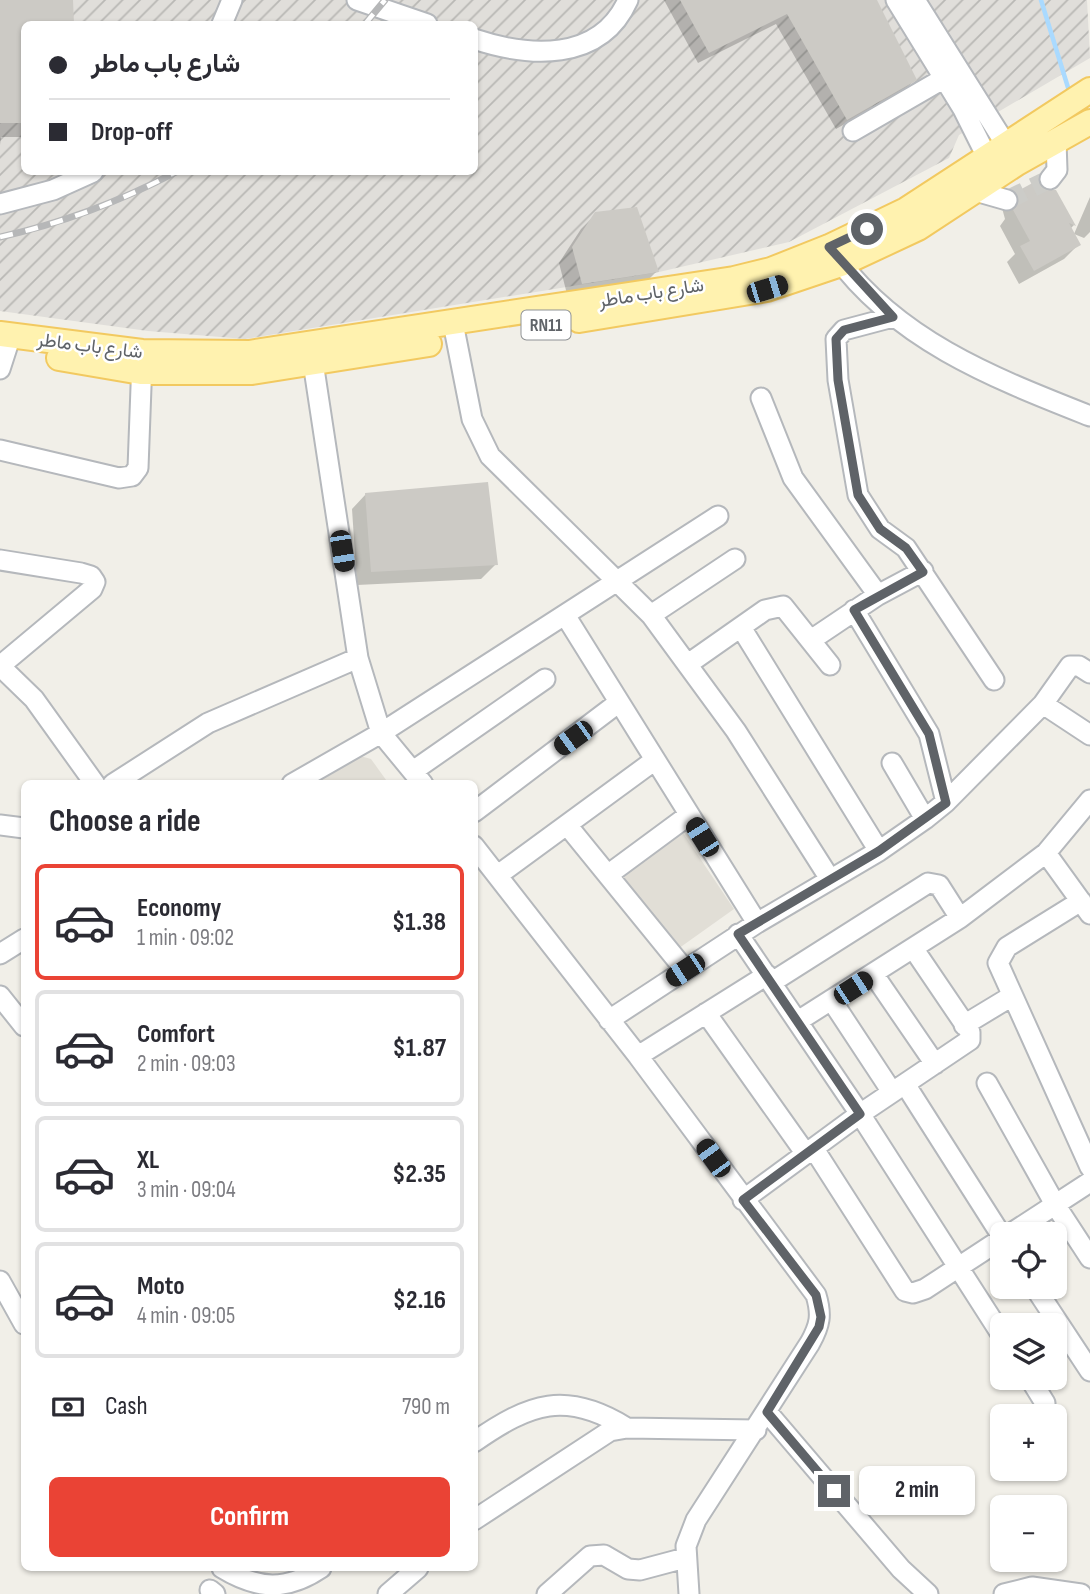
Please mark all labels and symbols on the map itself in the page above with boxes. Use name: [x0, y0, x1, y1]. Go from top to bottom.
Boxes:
route start: [851, 213, 883, 245]
car: [744, 273, 791, 305]
street label: شارع باب ماطر: [596, 274, 706, 313]
road number: RN11: [522, 310, 570, 340]
street label: شارع باب ماطر: [35, 328, 144, 364]
car: [329, 529, 356, 573]
car: [550, 717, 597, 759]
car: [682, 814, 723, 860]
car: [662, 950, 709, 990]
car: [830, 968, 877, 1008]
car: [693, 1135, 734, 1181]
callout: 2 min: [858, 1466, 974, 1516]
route end: [818, 1475, 850, 1507]

